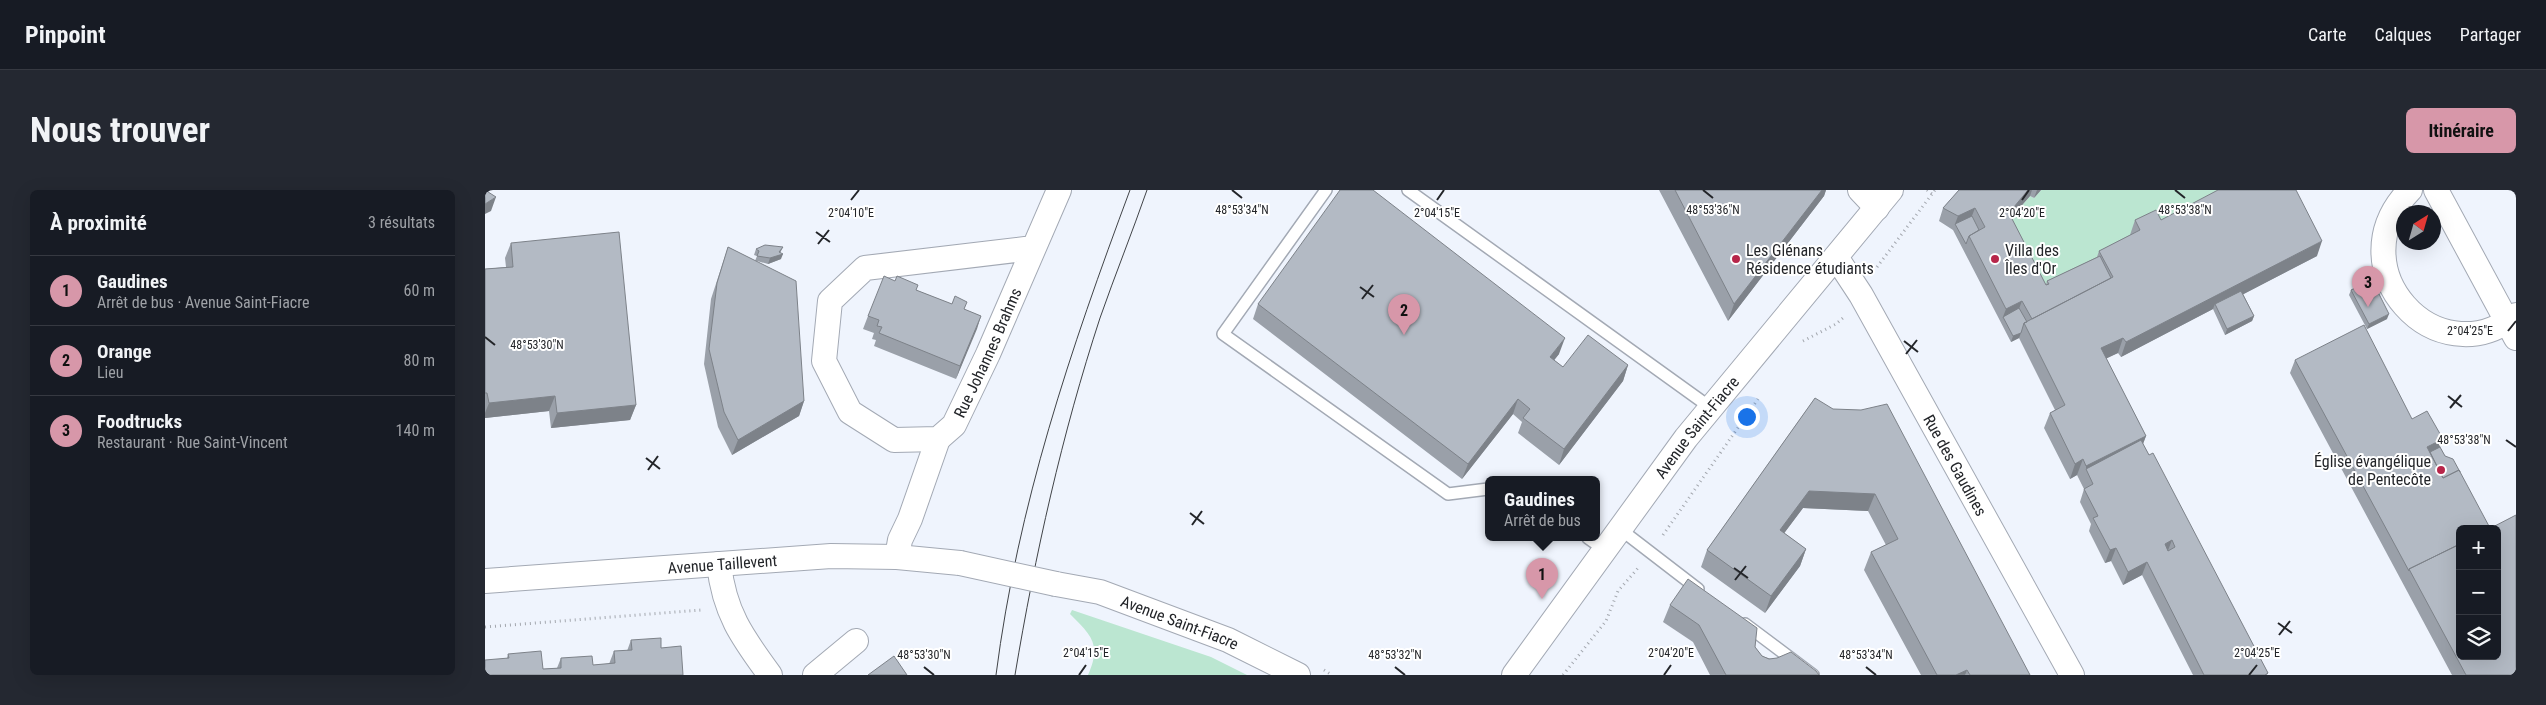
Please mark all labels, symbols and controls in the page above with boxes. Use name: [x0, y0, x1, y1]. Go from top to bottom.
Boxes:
text: Pinpoint: [25, 21, 106, 49]
text: Carte: [2308, 24, 2347, 45]
text: Calques: [2375, 24, 2432, 45]
text: Partager: [2460, 24, 2521, 45]
button: Itinéraire: [2406, 108, 2516, 153]
text: Nous trouver: [30, 110, 210, 151]
text: 48°53'34"N: [1215, 203, 1269, 217]
text: 48°53'36"N: [1686, 203, 1740, 217]
text: 48°53'38"N: [2158, 203, 2212, 217]
north arrow: [2396, 205, 2441, 250]
text: 2°04'10"E: [828, 206, 874, 220]
text: 2°04'15"E: [1414, 206, 1460, 220]
text: 2°04'20"E: [1999, 206, 2045, 220]
text: À proximité: [50, 211, 147, 235]
text: 3 résultats: [368, 213, 435, 232]
place label: Les Glénans Résidence étudiants: [1746, 241, 1874, 278]
place label: Villa des Îles d'Or: [2004, 241, 2059, 278]
marker: Les Glénans Résidence étudiants: [1730, 253, 1742, 265]
marker: Villa des Îles d'Or: [1989, 253, 2001, 265]
pin: 3: [2352, 266, 2384, 307]
text: Gaudines: [97, 270, 168, 293]
text: 1: [62, 281, 70, 300]
text: 60 m: [403, 281, 435, 300]
street label: Rue Johannes Brahms: [950, 285, 1026, 421]
text: Arrêt de bus · Avenue Saint-Fiacre: [97, 293, 309, 312]
pin: 2: [1388, 294, 1420, 335]
text: 2°04'25"E: [2447, 324, 2493, 338]
text: 48°53'30"N: [510, 338, 564, 352]
text: Orange: [97, 340, 151, 363]
text: 2: [62, 351, 70, 370]
text: 80 m: [403, 351, 435, 370]
text: Lieu: [97, 363, 124, 382]
street label: Avenue Saint-Fiacre: [1651, 373, 1743, 482]
your location: [1734, 404, 1760, 430]
text: Foodtrucks: [97, 410, 182, 433]
street label: Rue des Gaudines: [1919, 411, 1991, 519]
text: 3: [62, 421, 70, 440]
text: 140 m: [396, 421, 435, 440]
text: Restaurant · Rue Saint-Vincent: [97, 433, 288, 452]
text: 48°53'38"N: [2437, 433, 2491, 447]
place label: Église évangélique de Pentecôte: [2314, 452, 2431, 489]
marker: Église évangélique de Pentecôte: [2435, 464, 2447, 476]
popup: [1485, 476, 1600, 541]
text: Gaudines: [1504, 488, 1575, 511]
text: Arrêt de bus: [1504, 511, 1581, 530]
map controls: [2456, 525, 2501, 660]
button: +: [2456, 525, 2501, 570]
street label: Avenue Taillevent: [667, 551, 778, 578]
pin: 1: [1526, 558, 1558, 599]
button: −: [2456, 570, 2501, 615]
street label: Avenue Saint-Fiacre: [1118, 592, 1242, 654]
button: layers: [2456, 615, 2501, 660]
text: 2°04'15"E: [1063, 646, 1109, 660]
text: 2°04'20"E: [1648, 646, 1694, 660]
text: 2°04'25"E: [2234, 646, 2280, 660]
text: 48°53'30"N: [897, 648, 951, 662]
text: 48°53'32"N: [1368, 648, 1422, 662]
text: 48°53'34"N: [1839, 648, 1893, 662]

